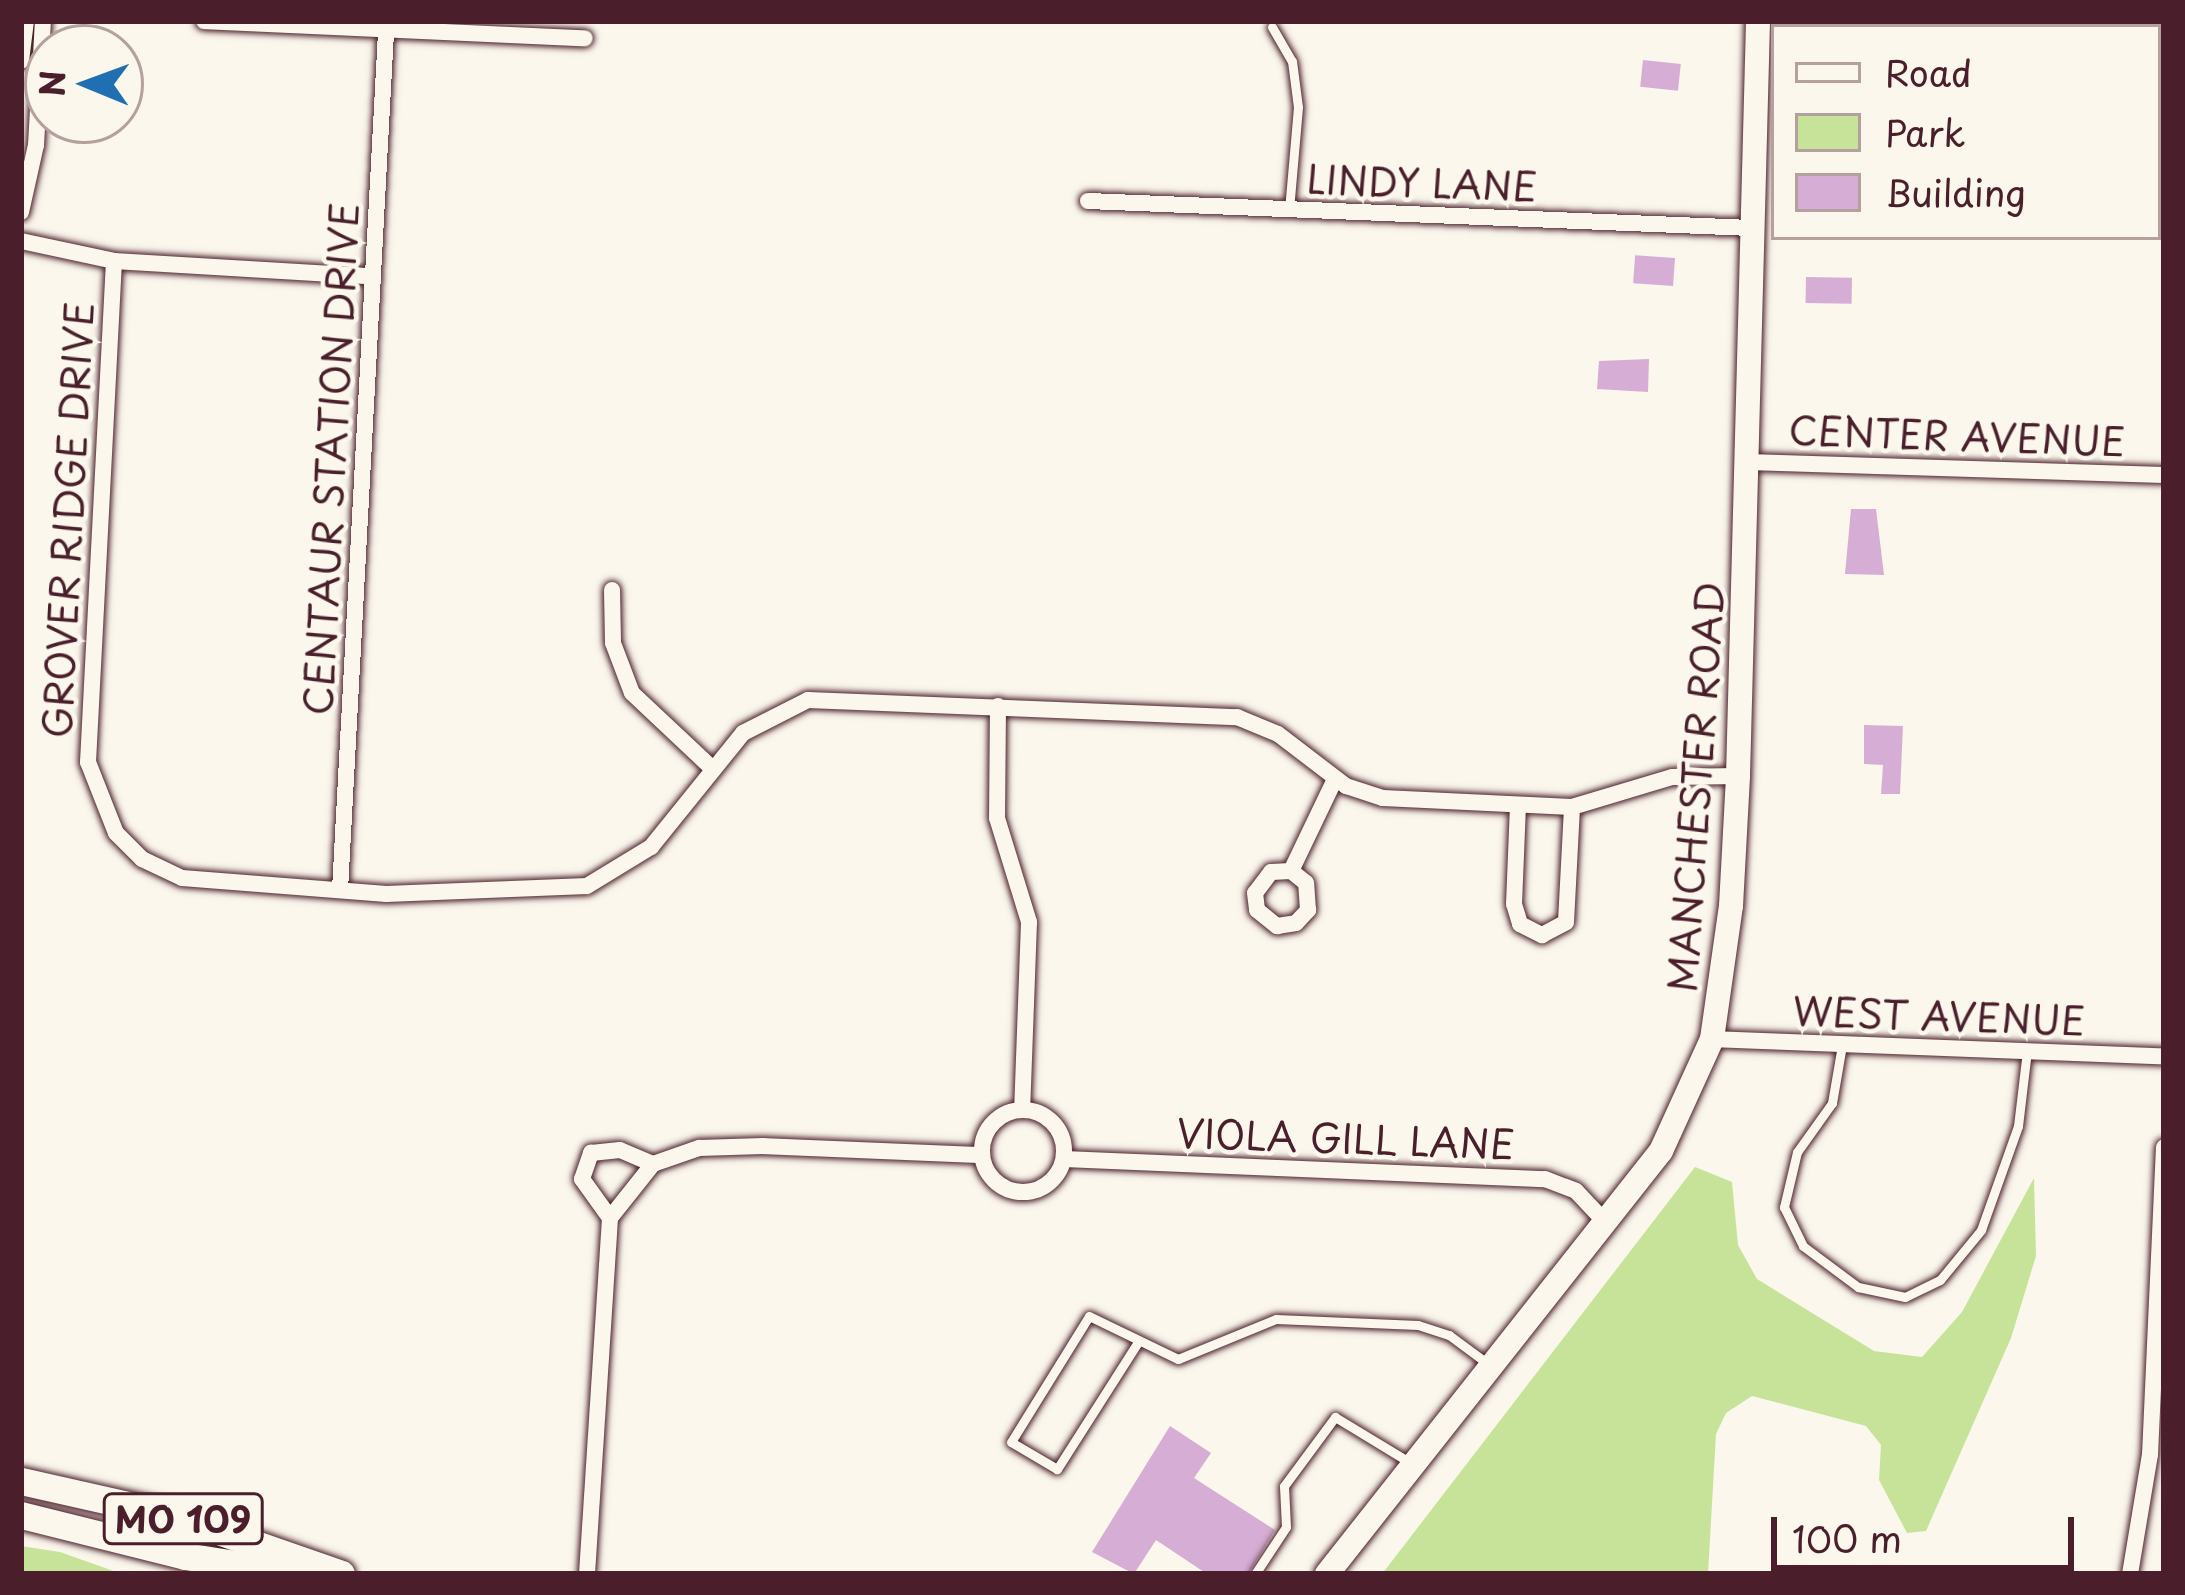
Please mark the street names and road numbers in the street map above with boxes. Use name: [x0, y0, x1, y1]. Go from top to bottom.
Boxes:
street label: LINDY LANE: [1304, 155, 1540, 209]
street label: CENTAUR STATION DRIVE: [293, 200, 367, 718]
street label: GROVER RIDGE DRIVE: [32, 301, 102, 739]
street label: CENTER AVENUE: [1786, 406, 2128, 464]
street label: MANCHESTER ROAD: [1657, 577, 1733, 997]
street label: WEST AVENUE: [1793, 987, 2085, 1043]
street label: VIOLA GILL LANE: [1175, 1109, 1517, 1167]
road number: MO 109: [99, 1489, 267, 1549]

